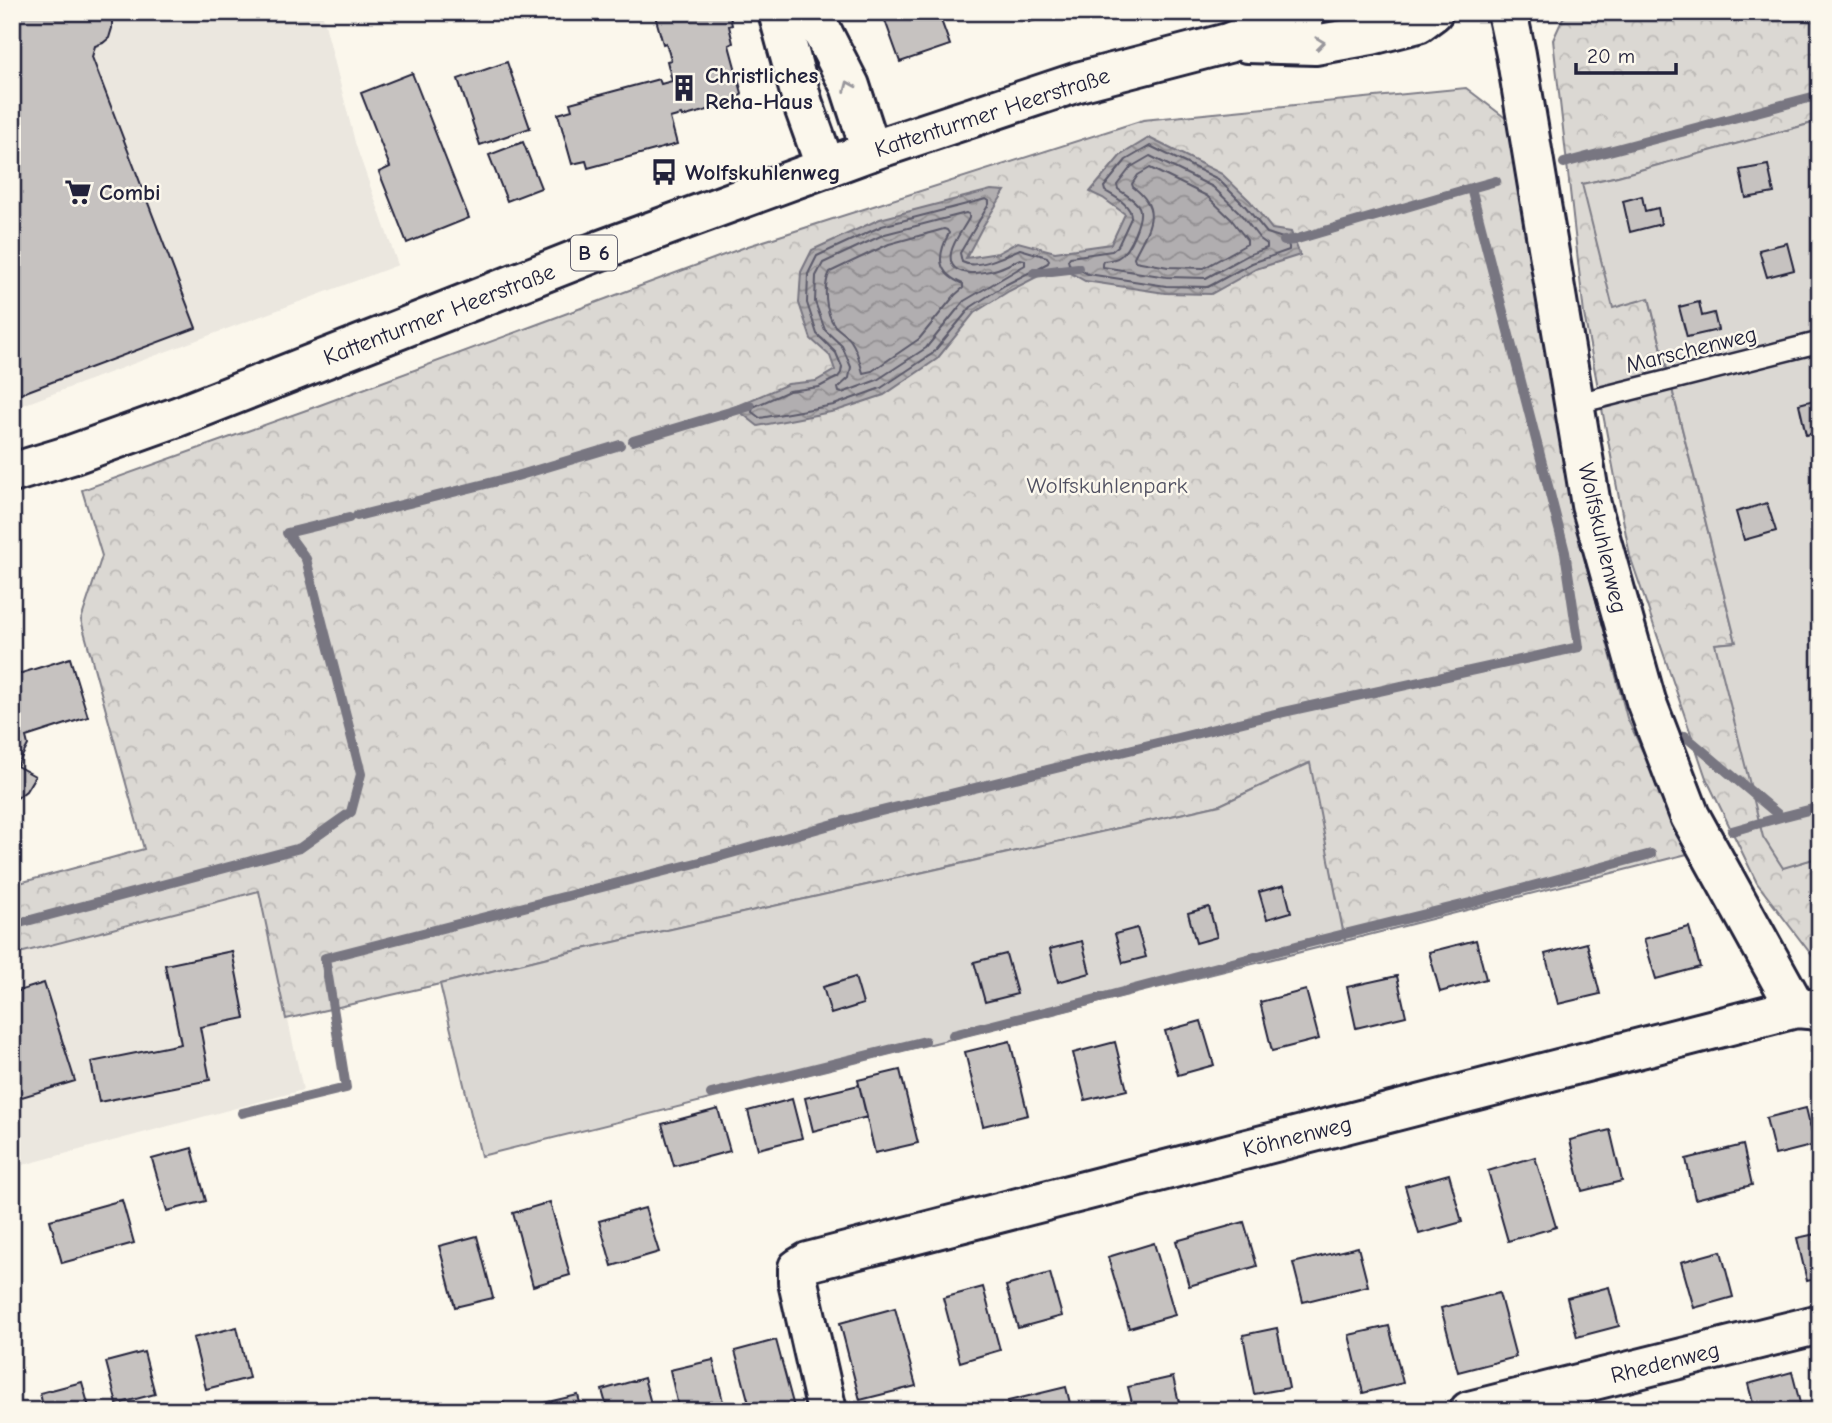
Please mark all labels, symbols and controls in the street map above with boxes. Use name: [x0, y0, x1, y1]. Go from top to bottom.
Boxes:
scale bar: [1576, 32, 1676, 76]
one-way arrow: [1314, 36, 1326, 51]
text: 20 m: [1587, 44, 1635, 68]
place label: Christliches Reha-Haus: [705, 62, 818, 115]
street label: Kattenturmer Heerstraße: [871, 62, 1113, 163]
building icon: Christliches Reha-Haus: [669, 73, 699, 103]
one-way arrow: [843, 81, 857, 94]
bus stop icon: Wolfskuhlenweg: [649, 157, 679, 187]
place label: Wolfskuhlenweg: [685, 159, 841, 186]
supermarket icon: Combi: [63, 177, 93, 207]
place label: Combi: [99, 179, 161, 206]
road number: B 6: [571, 236, 617, 270]
street label: Kattenturmer Heerstraße: [320, 258, 559, 371]
street label: Marschenweg: [1623, 320, 1760, 379]
street label: Wolfskuhlenweg: [1572, 460, 1633, 616]
park label: Wolfskuhlenpark: [1026, 472, 1188, 499]
street label: Köhnenweg: [1240, 1110, 1354, 1163]
street label: Rhedenweg: [1608, 1336, 1722, 1389]

